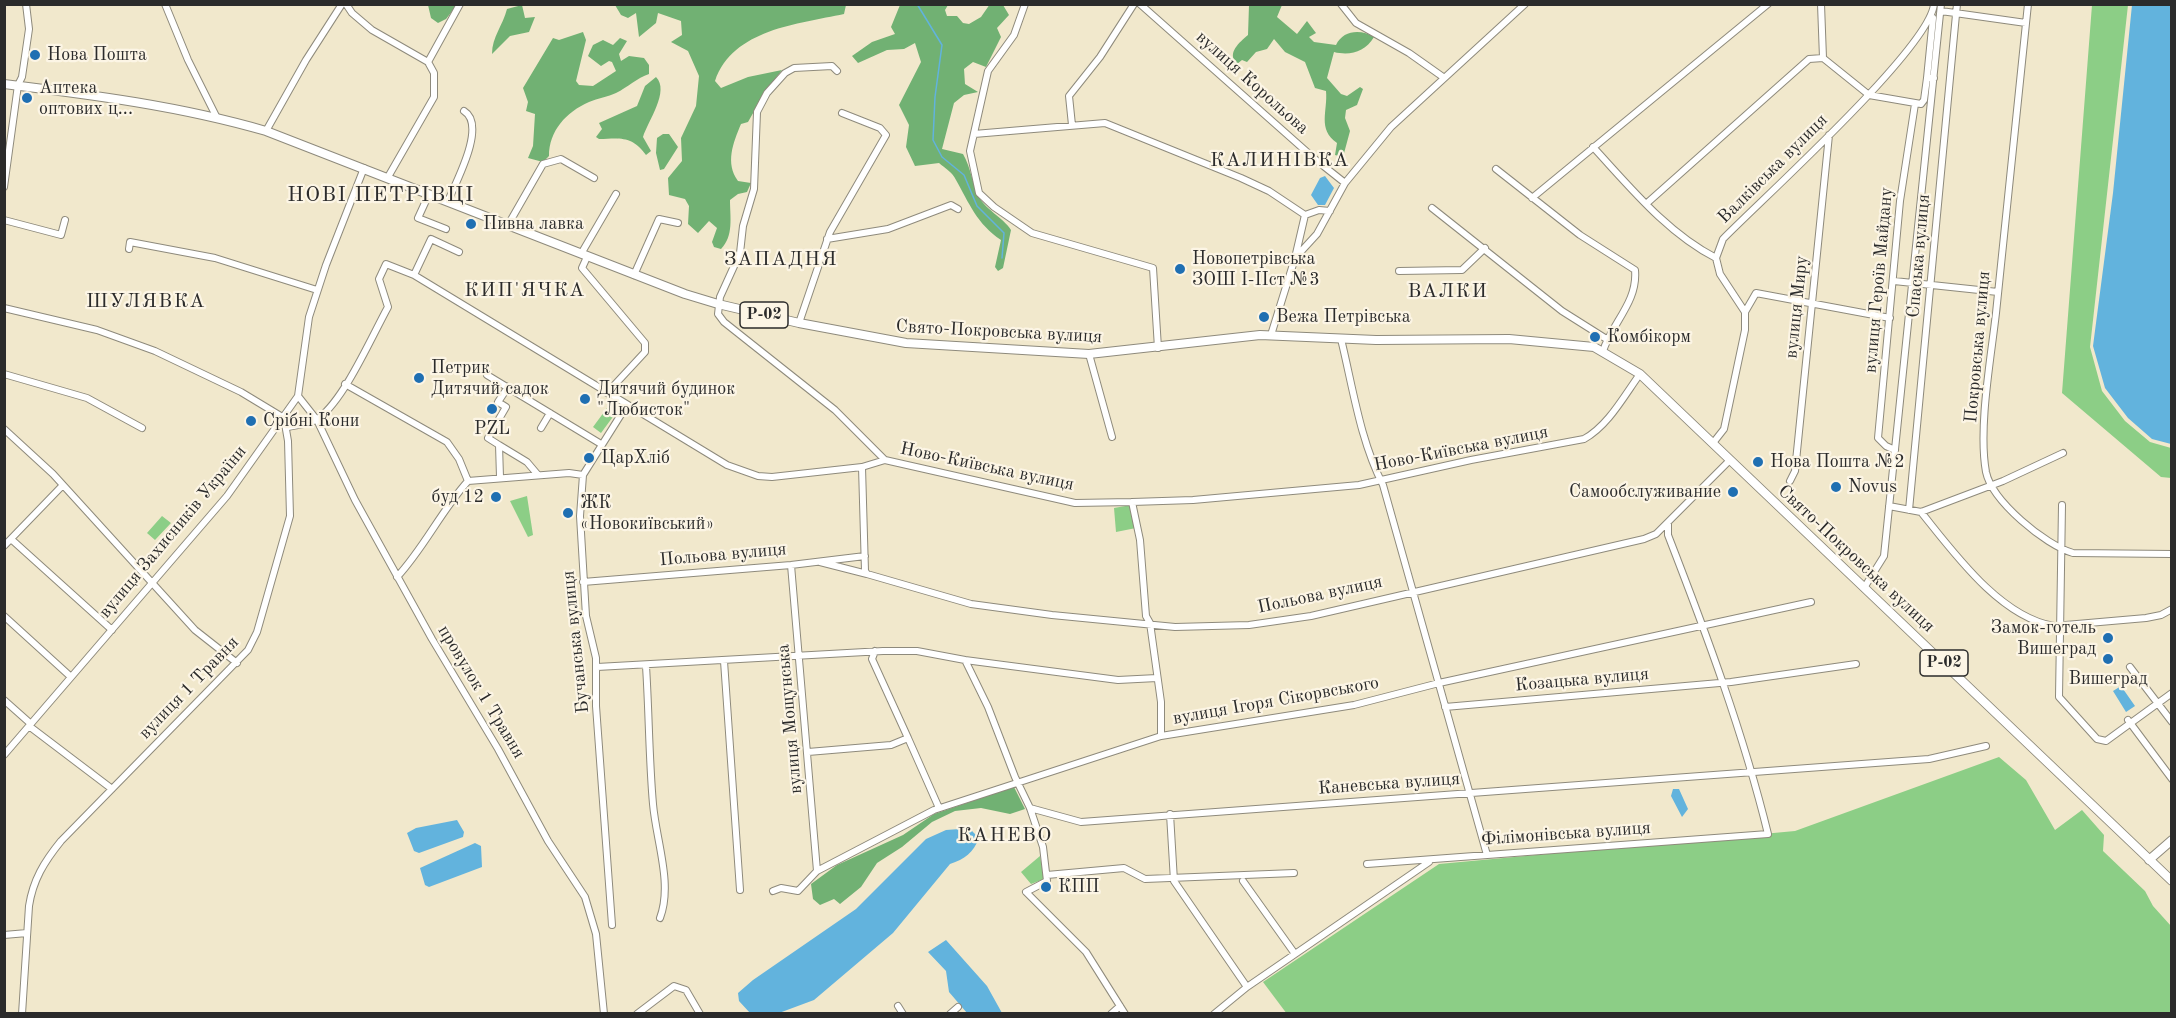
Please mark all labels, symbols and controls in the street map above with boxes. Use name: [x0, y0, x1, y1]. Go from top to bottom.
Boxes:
street label: вулиця Корольова: [1191, 27, 1313, 139]
place label: Нова Пошта: [47, 44, 147, 66]
marker: Нова Пошта: [28, 48, 42, 62]
place label: Аптека оптових ц...: [39, 77, 133, 119]
marker: Аптека оптових ц...: [20, 91, 34, 105]
street label: Валківська вулиця: [1714, 110, 1832, 228]
district label: КАЛИНІВКА: [1210, 149, 1350, 173]
district label: НОВІ ПЕТРІВЦІ: [287, 182, 475, 208]
street label: вулиця Героїв Майдану: [1860, 186, 1898, 374]
street label: Спаська вулиця: [1903, 193, 1935, 319]
place label: Пивна лавка: [483, 213, 584, 235]
marker: Пивна лавка: [464, 217, 478, 231]
district label: ЗАПАДНЯ: [724, 248, 838, 272]
place label: Новопетрівська ЗОШ I-IIст №3: [1192, 248, 1320, 290]
street label: вулиця Миру: [1781, 254, 1813, 360]
marker: Новопетрівська ЗОШ I-IIст №3: [1173, 262, 1187, 276]
street label: Покровська вулиця: [1961, 270, 1995, 424]
district label: КИП'ЯЧКА: [464, 279, 586, 303]
district label: ВАЛКИ: [1408, 280, 1488, 304]
district label: ШУЛЯВКА: [86, 290, 206, 314]
road number: Р-02: [740, 302, 788, 328]
place label: Вежа Петрівська: [1276, 306, 1411, 328]
marker: Вежа Петрівська: [1257, 310, 1271, 324]
street label: Свято-Покровська вулиця: [895, 316, 1103, 348]
place label: Комбікорм: [1607, 326, 1691, 348]
marker: Комбікорм: [1588, 330, 1602, 344]
place label: Петрик Дитячий садок: [431, 357, 549, 400]
marker: Петрик Дитячий садок: [412, 371, 426, 385]
place label: Дитячий будинок "Любисток": [597, 378, 735, 420]
marker: Дитячий будинок "Любисток": [578, 392, 592, 406]
marker: PZL: [485, 402, 499, 416]
place label: Срібні Кони: [263, 410, 360, 432]
marker: Срібні Кони: [244, 414, 258, 428]
place label: PZL: [474, 418, 510, 440]
street label: Ново-Київська вулиця: [1372, 421, 1550, 477]
street label: Ново-Київська вулиця: [898, 438, 1076, 496]
street label: вулиця Захисників України: [94, 441, 252, 623]
place label: ЦарХліб: [601, 447, 670, 469]
marker: ЦарХліб: [582, 451, 596, 465]
place label: Нова Пошта №2: [1770, 451, 1905, 473]
marker: Нова Пошта №2: [1751, 455, 1765, 469]
place label: Novus: [1848, 476, 1897, 498]
marker: Novus: [1829, 480, 1843, 494]
place label: Самообслуживание: [1569, 481, 1721, 503]
street label: Свято-Покровська вулиця: [1773, 481, 1939, 637]
marker: Самообслуживание: [1726, 485, 1740, 499]
place label: буд 12: [432, 486, 484, 508]
marker: буд 12: [489, 490, 503, 504]
place label: ЖК «Новокиївський»: [580, 492, 714, 534]
marker: ЖК «Новокиївський»: [561, 506, 575, 520]
street label: Польова вулиця: [659, 539, 787, 571]
street label: Бучанська вулиця: [558, 570, 594, 714]
street label: Польова вулиця: [1256, 571, 1384, 619]
place label: Замок-готель Вишеград: [1991, 617, 2096, 660]
street label: провулок 1 Травня: [433, 621, 529, 763]
marker: Замок-готель Вишеград: [2101, 631, 2115, 645]
street label: вулиця 1 Травня: [134, 632, 244, 744]
street label: вулиця Мощунська: [773, 643, 807, 795]
road number: Р-02: [1920, 650, 1968, 676]
marker: Вишеград: [2101, 652, 2115, 666]
street label: Козацька вулиця: [1514, 663, 1650, 697]
place label: Вишеград: [2069, 668, 2147, 690]
street label: вулиця Ігоря Сікорвського: [1171, 672, 1381, 730]
street label: Каневська вулиця: [1317, 768, 1461, 800]
street label: Філімонівська вулиця: [1480, 817, 1652, 851]
district label: КАНЕВО: [957, 824, 1053, 848]
place label: КПП: [1058, 876, 1099, 898]
marker: КПП: [1039, 880, 1053, 894]

